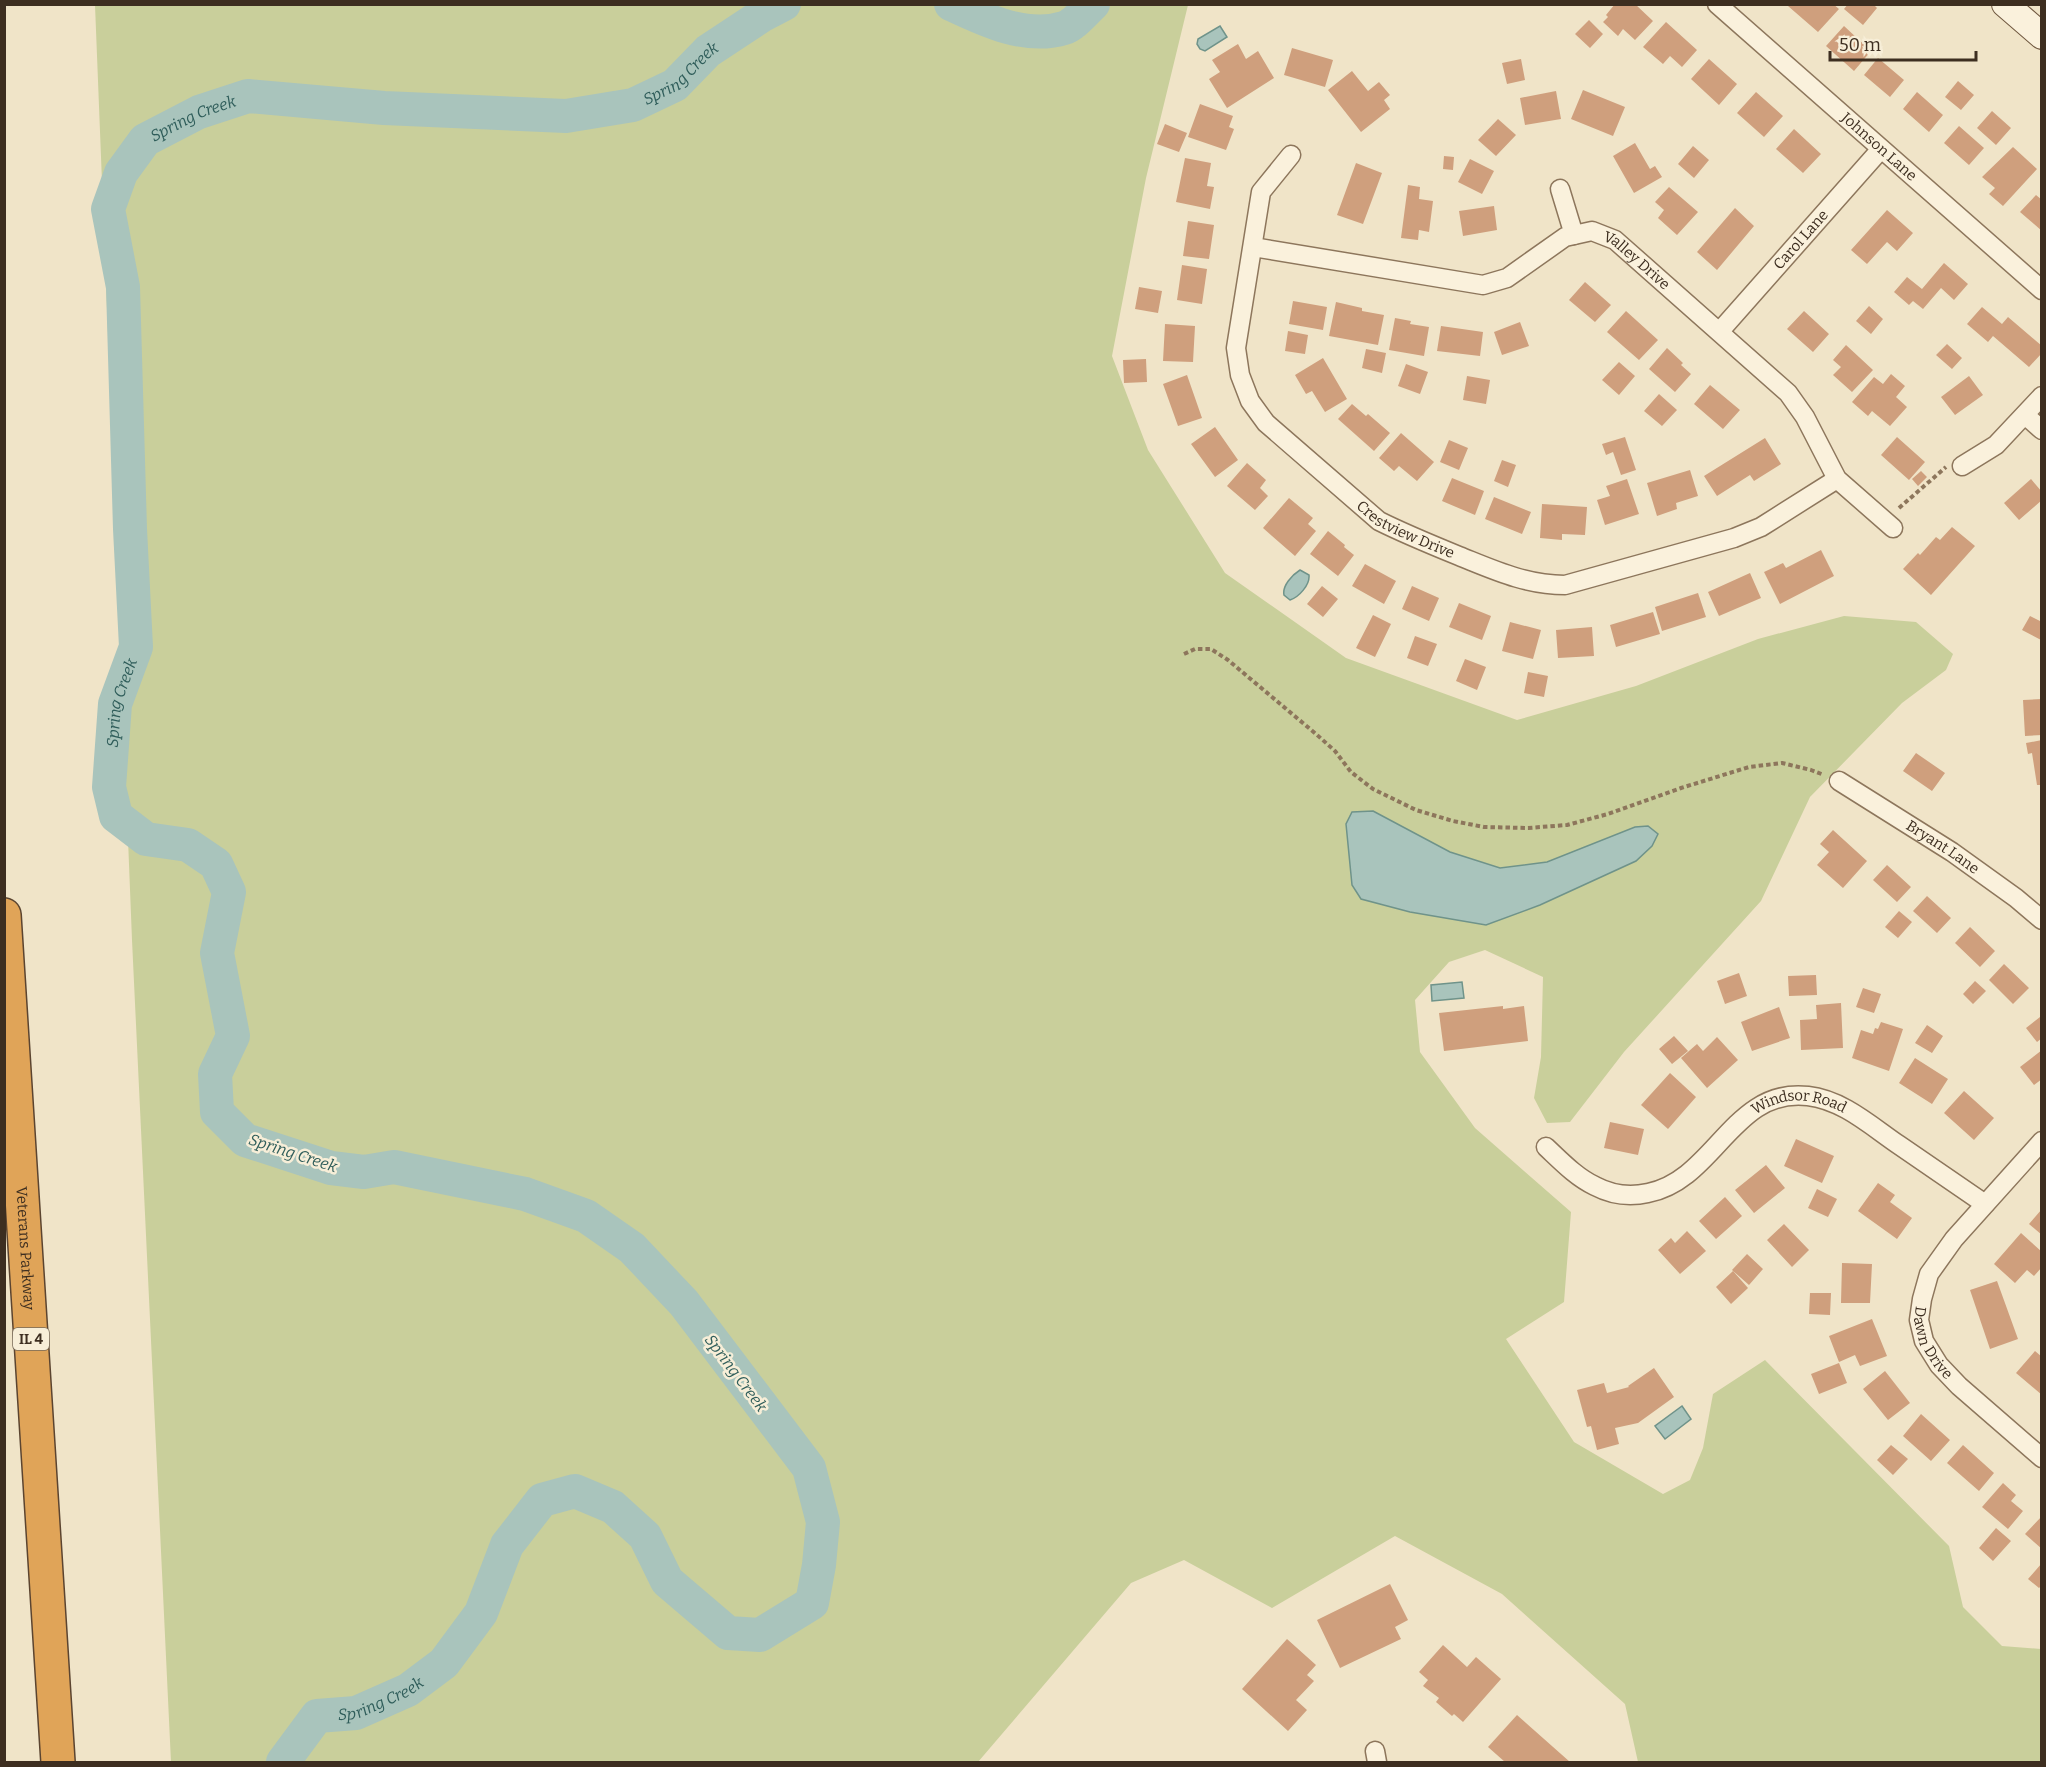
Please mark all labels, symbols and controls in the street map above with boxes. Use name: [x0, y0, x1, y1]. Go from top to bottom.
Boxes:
scale bar: [1830, 24, 1976, 62]
text: 50 m: [1839, 34, 1881, 56]
water label: Spring Creek: [640, 37, 722, 108]
water label: Spring Creek: [147, 91, 238, 145]
street label: Johnson Lane: [1837, 108, 1921, 185]
street label: Carol Lane: [1770, 206, 1832, 273]
street label: Valley Drive: [1601, 227, 1674, 293]
street label: Crestview Drive: [1353, 497, 1457, 562]
water label: Spring Creek: [102, 655, 141, 748]
street label: Bryant Lane: [1903, 816, 1983, 878]
text: Windsor Road: [1748, 1086, 1850, 1118]
street label: Windsor Road: [1750, 1104, 1848, 1124]
water label: Spring Creek: [246, 1130, 340, 1176]
street label: Veterans Parkway: [12, 1186, 38, 1311]
street label: Dawn Drive: [1909, 1305, 1957, 1383]
road number: IL 4: [13, 1328, 49, 1350]
water label: Spring Creek: [701, 1331, 771, 1416]
water label: Spring Creek: [337, 1672, 427, 1724]

